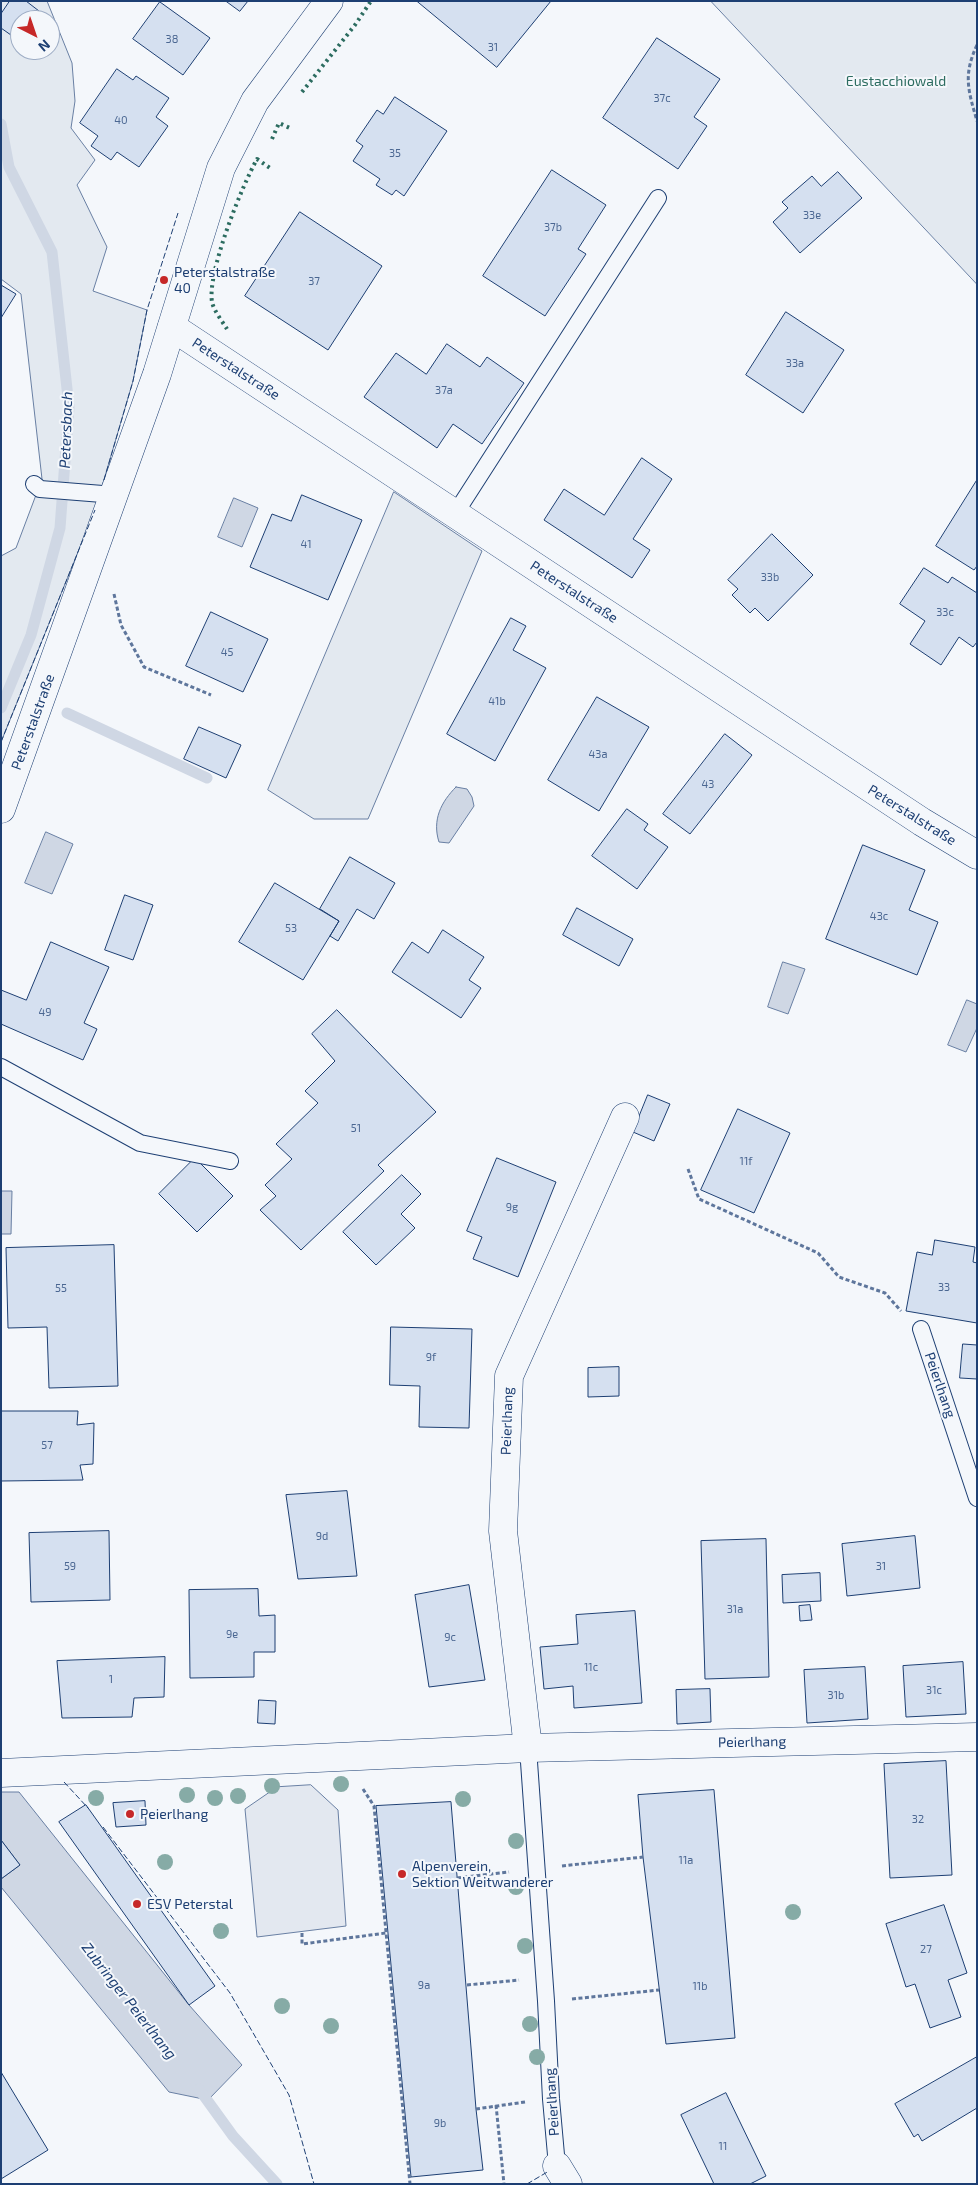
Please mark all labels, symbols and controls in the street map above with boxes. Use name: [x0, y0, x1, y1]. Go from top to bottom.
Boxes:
north arrow: [10, 10, 60, 60]
house number: 38: [166, 32, 178, 46]
text: N: [35, 36, 54, 56]
house number: 31: [488, 40, 498, 54]
park label: Eustacchiowald: [846, 73, 946, 89]
house number: 37c: [653, 91, 671, 105]
house number: 40: [114, 113, 128, 127]
house number: 35: [389, 146, 401, 160]
house number: 33e: [803, 208, 821, 222]
house number: 37b: [544, 220, 562, 234]
place label: Peterstalstraße 40: [174, 264, 275, 296]
marker: Peterstalstraße 40: [158, 274, 170, 286]
house number: 37: [308, 274, 320, 288]
street label: Peterstalstraße: [189, 334, 283, 404]
house number: 33a: [786, 356, 804, 370]
house number: 37a: [435, 383, 453, 397]
water label: Petersbach: [56, 391, 76, 469]
house number: 41: [300, 537, 312, 551]
street label: Peterstalstraße: [527, 557, 621, 627]
house number: 33b: [761, 570, 779, 584]
house number: 33c: [936, 605, 954, 619]
house number: 45: [221, 645, 233, 659]
street label: Peterstalstraße: [8, 672, 58, 772]
house number: 41b: [488, 694, 506, 708]
house number: 43a: [589, 747, 607, 761]
house number: 43: [702, 777, 714, 791]
street label: Peterstalstraße: [865, 781, 959, 849]
house number: 43c: [870, 909, 888, 923]
house number: 53: [285, 921, 297, 935]
house number: 49: [38, 1005, 52, 1019]
house number: 51: [351, 1121, 361, 1135]
house number: 11f: [740, 1154, 752, 1168]
house number: 9g: [506, 1200, 518, 1214]
house number: 33: [938, 1280, 950, 1294]
house number: 55: [55, 1281, 67, 1295]
house number: 9f: [426, 1350, 436, 1364]
street label: Peierlhang: [921, 1350, 959, 1420]
street label: Peierlhang: [497, 1387, 517, 1455]
house number: 57: [41, 1438, 53, 1452]
house number: 9d: [316, 1529, 328, 1543]
house number: 59: [64, 1559, 76, 1573]
house number: 31: [876, 1559, 886, 1573]
house number: 31a: [727, 1602, 743, 1616]
house number: 9e: [226, 1627, 238, 1641]
house number: 9c: [444, 1630, 456, 1644]
house number: 11c: [584, 1660, 598, 1674]
house number: 1: [109, 1672, 113, 1686]
house number: 31c: [926, 1683, 942, 1697]
house number: 31b: [828, 1688, 844, 1702]
street label: Peierlhang: [718, 1733, 786, 1751]
place label: Peierlhang: [140, 1806, 208, 1822]
marker: Peierlhang: [124, 1808, 136, 1820]
house number: 32: [912, 1812, 924, 1826]
house number: 11a: [679, 1853, 693, 1867]
place label: Alpenverein, Sektion Weitwanderer: [412, 1858, 553, 1890]
marker: Alpenverein, Sektion Weitwanderer: [396, 1868, 408, 1880]
place label: ESV Peterstal: [147, 1896, 233, 1912]
marker: ESV Peterstal: [131, 1898, 143, 1910]
water label: Zubringer Peierlhang: [78, 1939, 180, 2063]
house number: 27: [920, 1942, 932, 1956]
house number: 9a: [418, 1978, 430, 1992]
house number: 11b: [692, 1979, 708, 1993]
street label: Peierlhang: [541, 2067, 563, 2137]
house number: 9b: [434, 2116, 446, 2130]
house number: 11: [719, 2139, 727, 2153]

